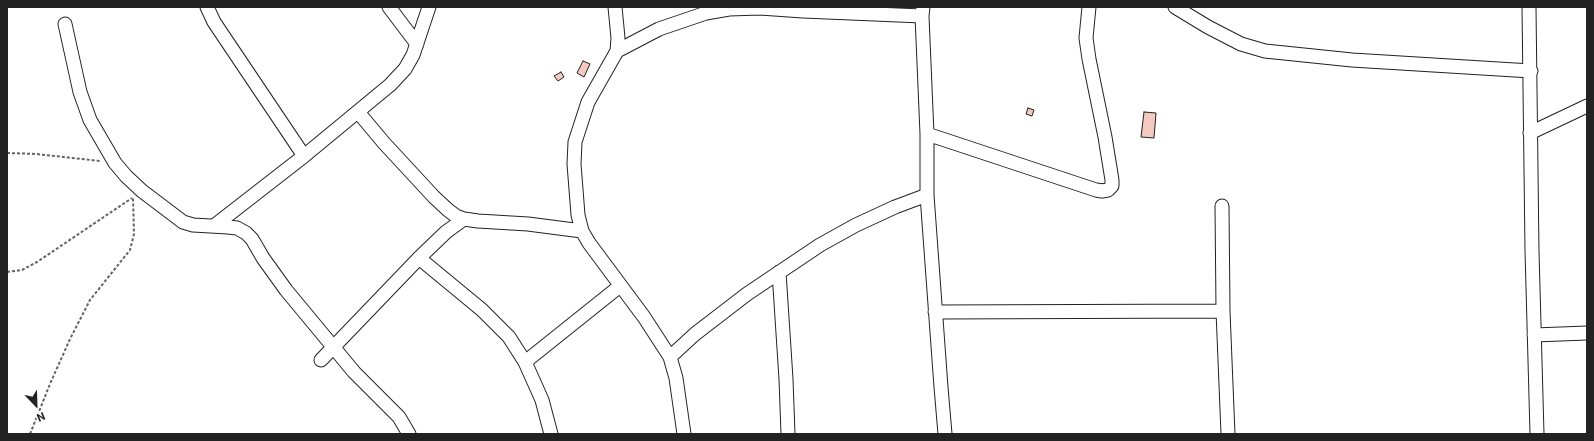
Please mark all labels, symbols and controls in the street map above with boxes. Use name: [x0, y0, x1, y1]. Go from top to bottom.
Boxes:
north arrow: [16, 385, 56, 425]
text: N: [35, 409, 47, 424]

